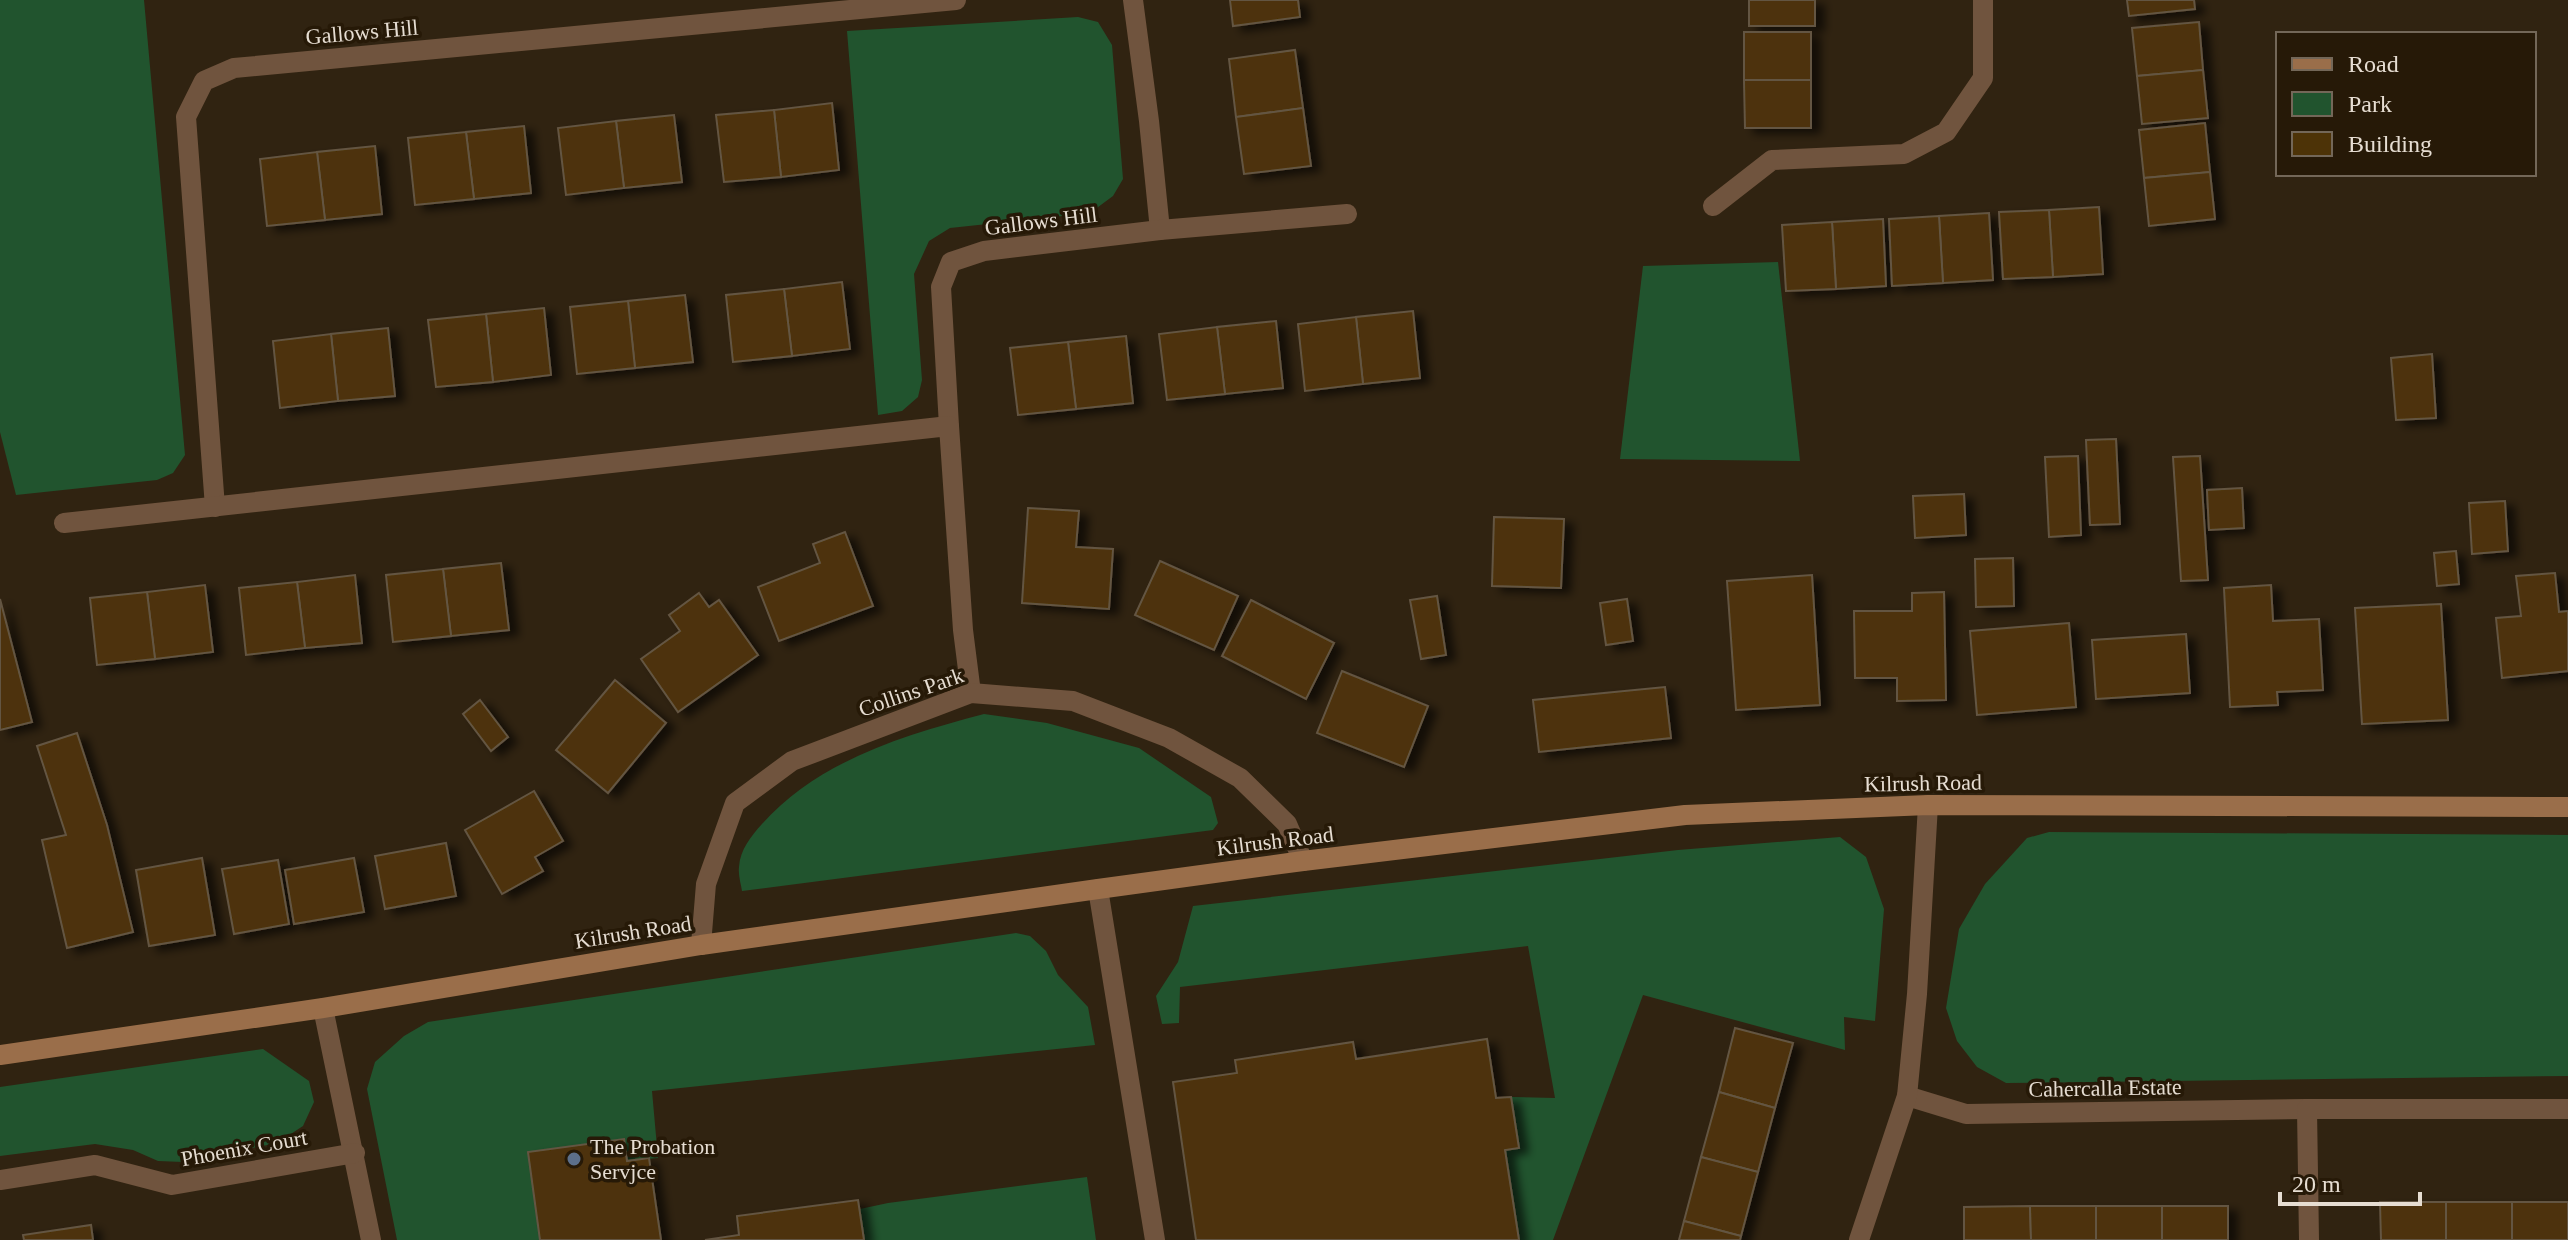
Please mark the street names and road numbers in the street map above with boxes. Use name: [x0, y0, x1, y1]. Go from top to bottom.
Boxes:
street label: Gallows Hill: [305, 15, 419, 49]
street label: Gallows Hill: [983, 202, 1099, 240]
street label: Collins Park: [855, 662, 967, 722]
street label: Kilrush Road: [1864, 769, 1982, 797]
street label: Kilrush Road: [1215, 821, 1335, 861]
street label: Kilrush Road: [573, 910, 693, 954]
street label: Cahercalla Estate: [2028, 1074, 2182, 1102]
street label: Phoenix Court: [179, 1125, 309, 1171]

